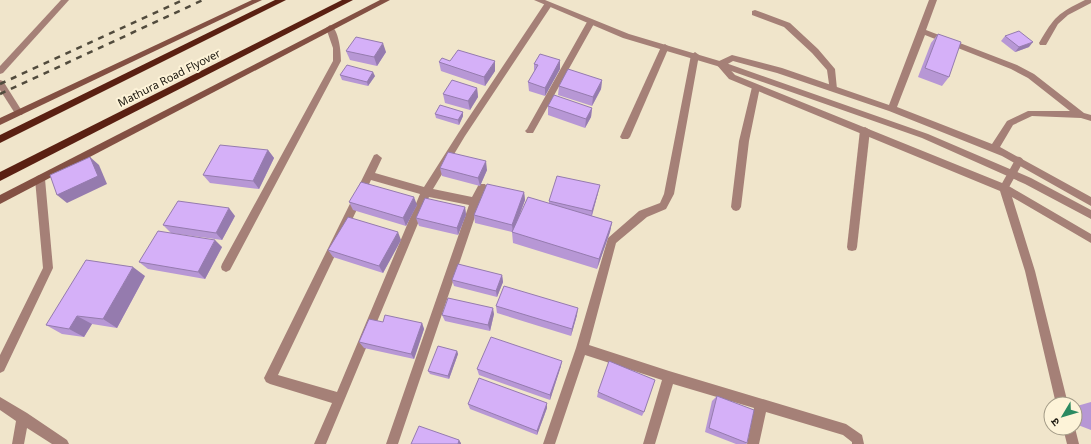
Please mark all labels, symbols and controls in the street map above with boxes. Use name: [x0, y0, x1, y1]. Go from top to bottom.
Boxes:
street label: Mathura Road Flyover: [116, 47, 224, 111]
north arrow: [1043, 396, 1083, 436]
text: उ: [1048, 414, 1063, 428]

